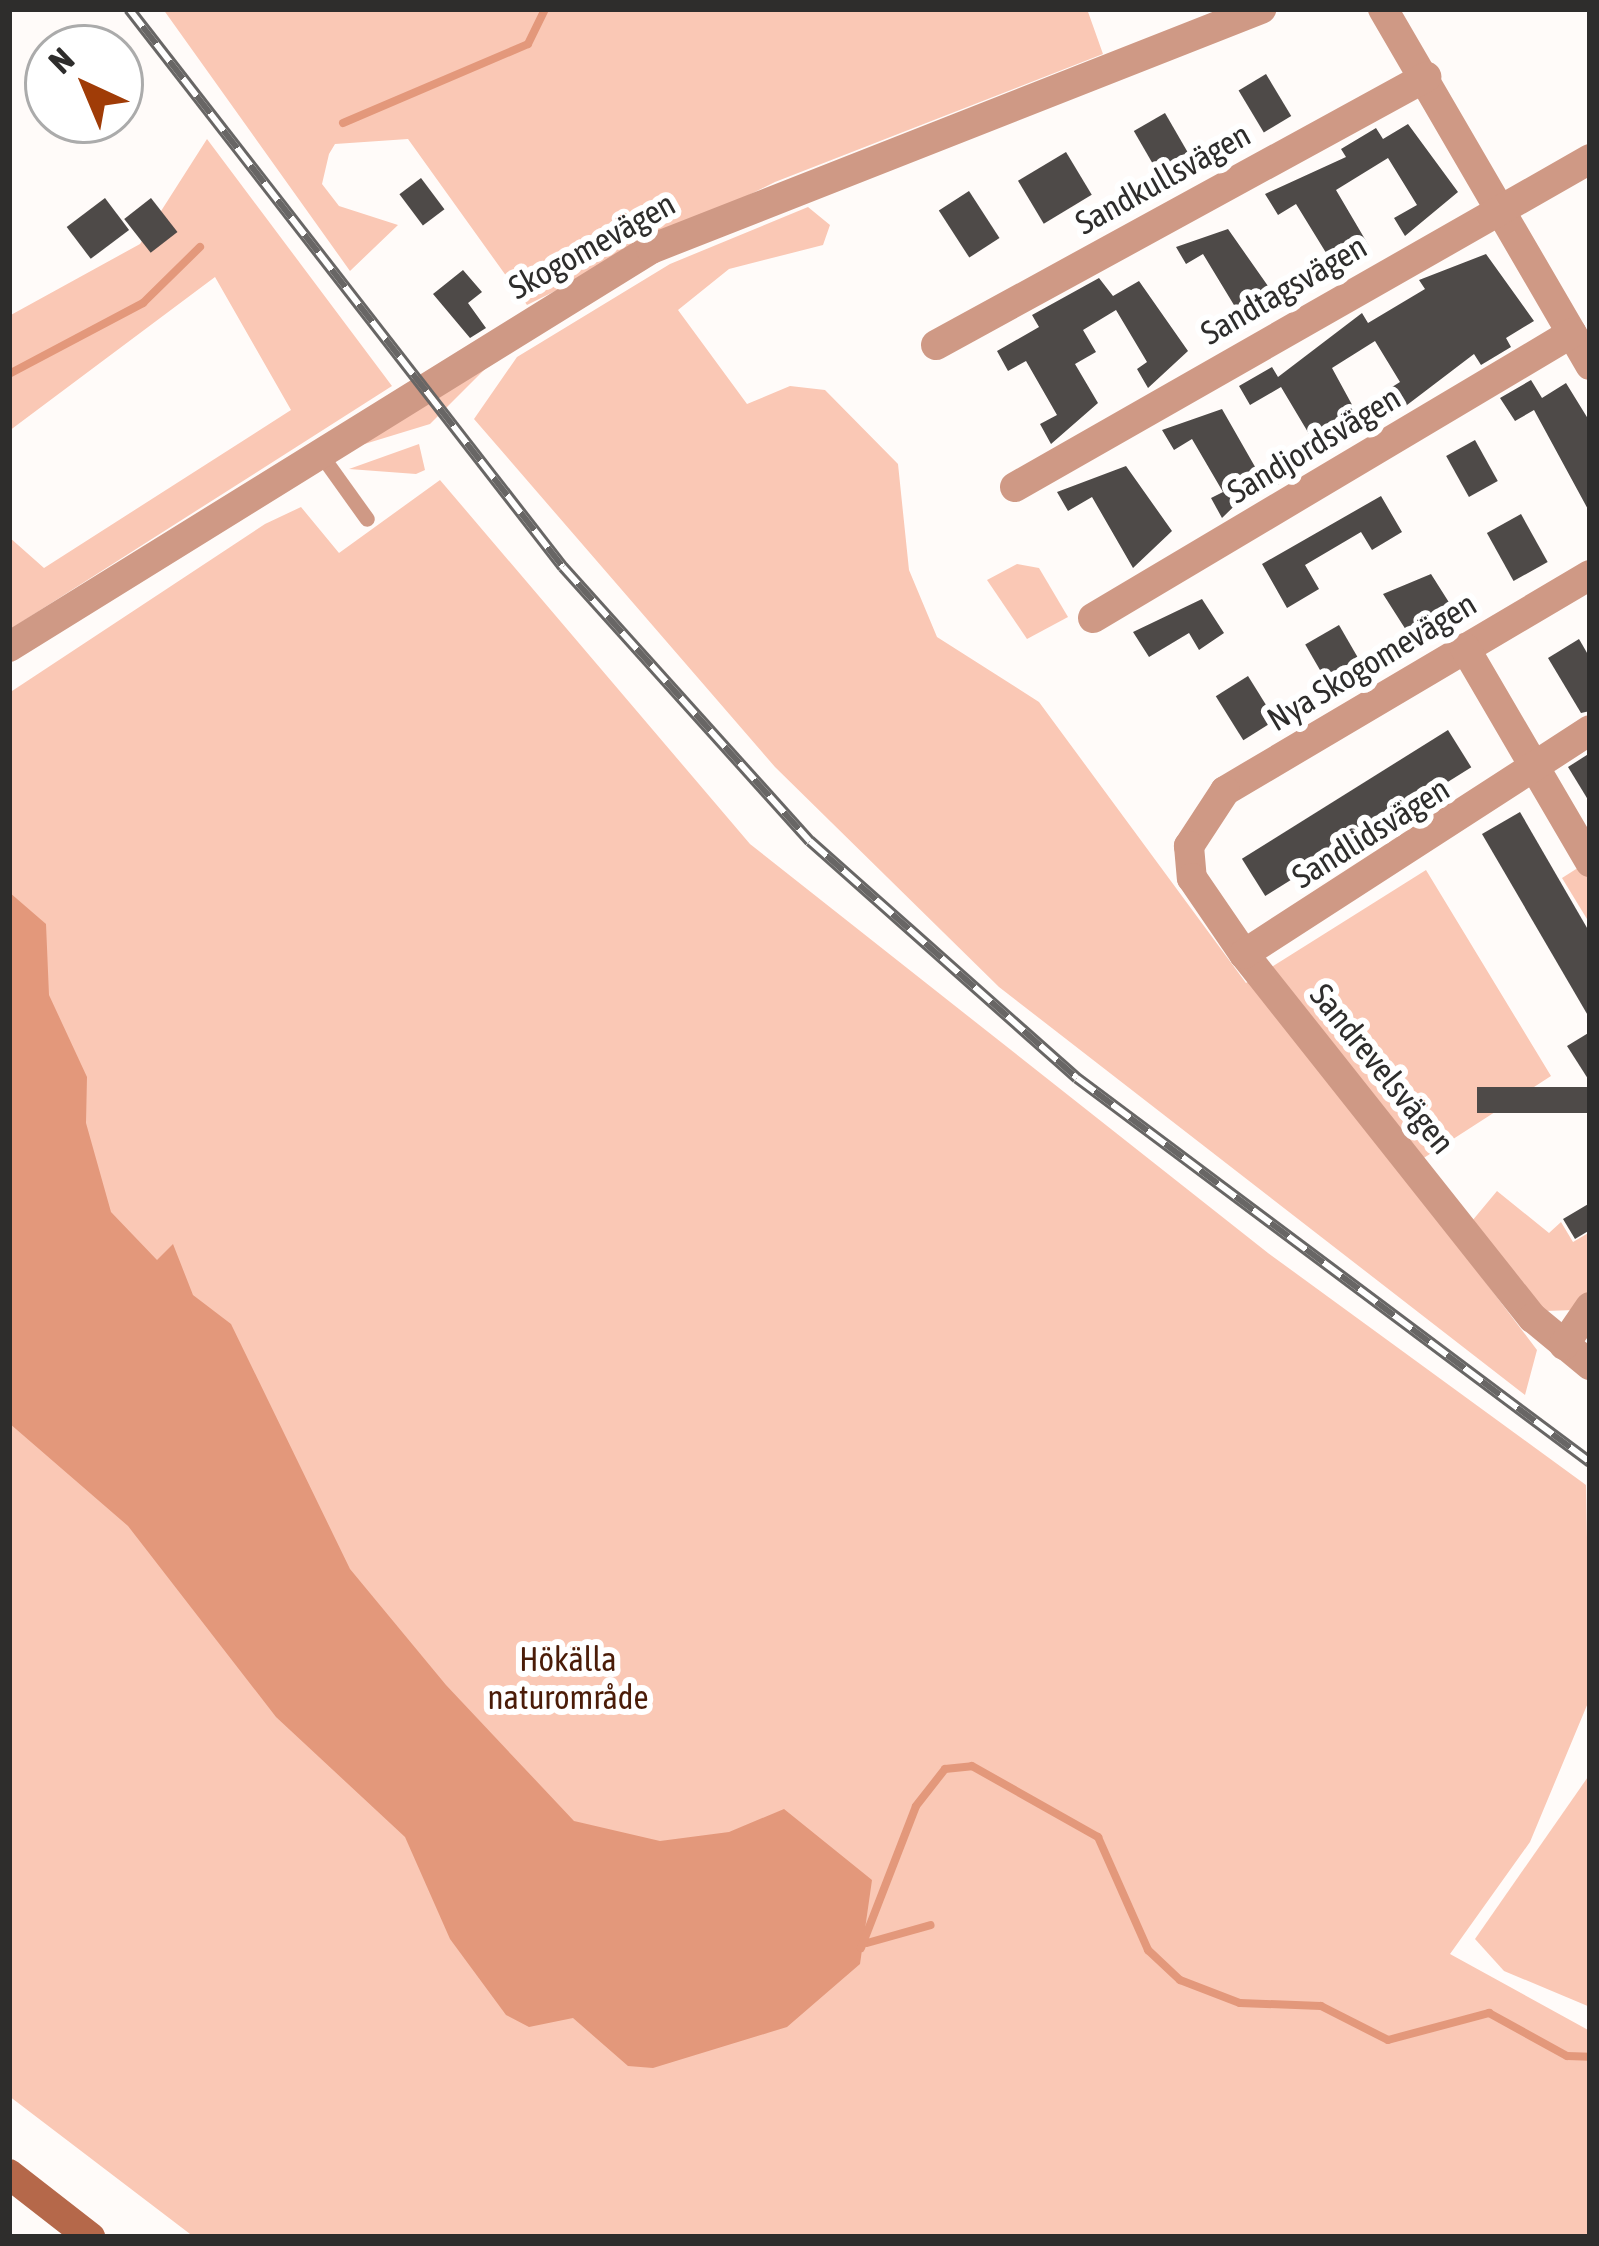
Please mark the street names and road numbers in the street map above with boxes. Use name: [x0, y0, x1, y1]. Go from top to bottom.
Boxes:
street label: Sandkullsvägen: [1069, 115, 1257, 243]
street label: Skogomevägen: [502, 184, 682, 308]
street label: Sandtagsvägen: [1194, 227, 1374, 353]
street label: Sandjordsvägen: [1221, 378, 1407, 512]
street label: Nya Skogomevägen: [1260, 584, 1484, 740]
street label: Sandlidsvägen: [1285, 769, 1457, 897]
street label: Sandrevelsvägen: [1301, 976, 1463, 1162]

